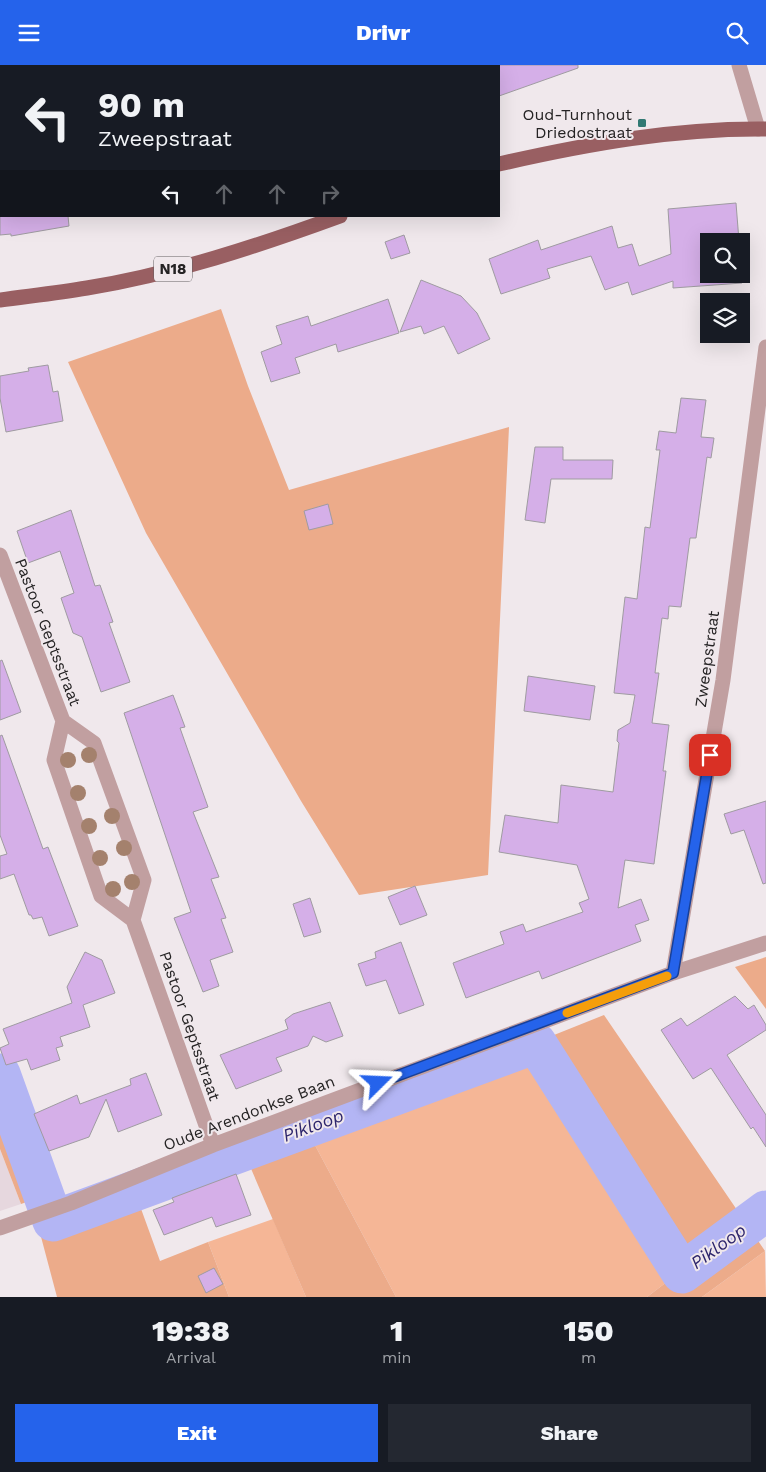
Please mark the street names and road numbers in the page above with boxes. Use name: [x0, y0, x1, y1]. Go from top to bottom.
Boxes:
road number: N18: [154, 257, 192, 281]
street label: Pastoor Geptsstraat: [11, 556, 85, 709]
street label: Zweepstraat: [691, 609, 723, 708]
street label: Pastoor Geptsstraat: [156, 949, 225, 1103]
street label: Oude Arendonkse Baan: [161, 1072, 337, 1154]

